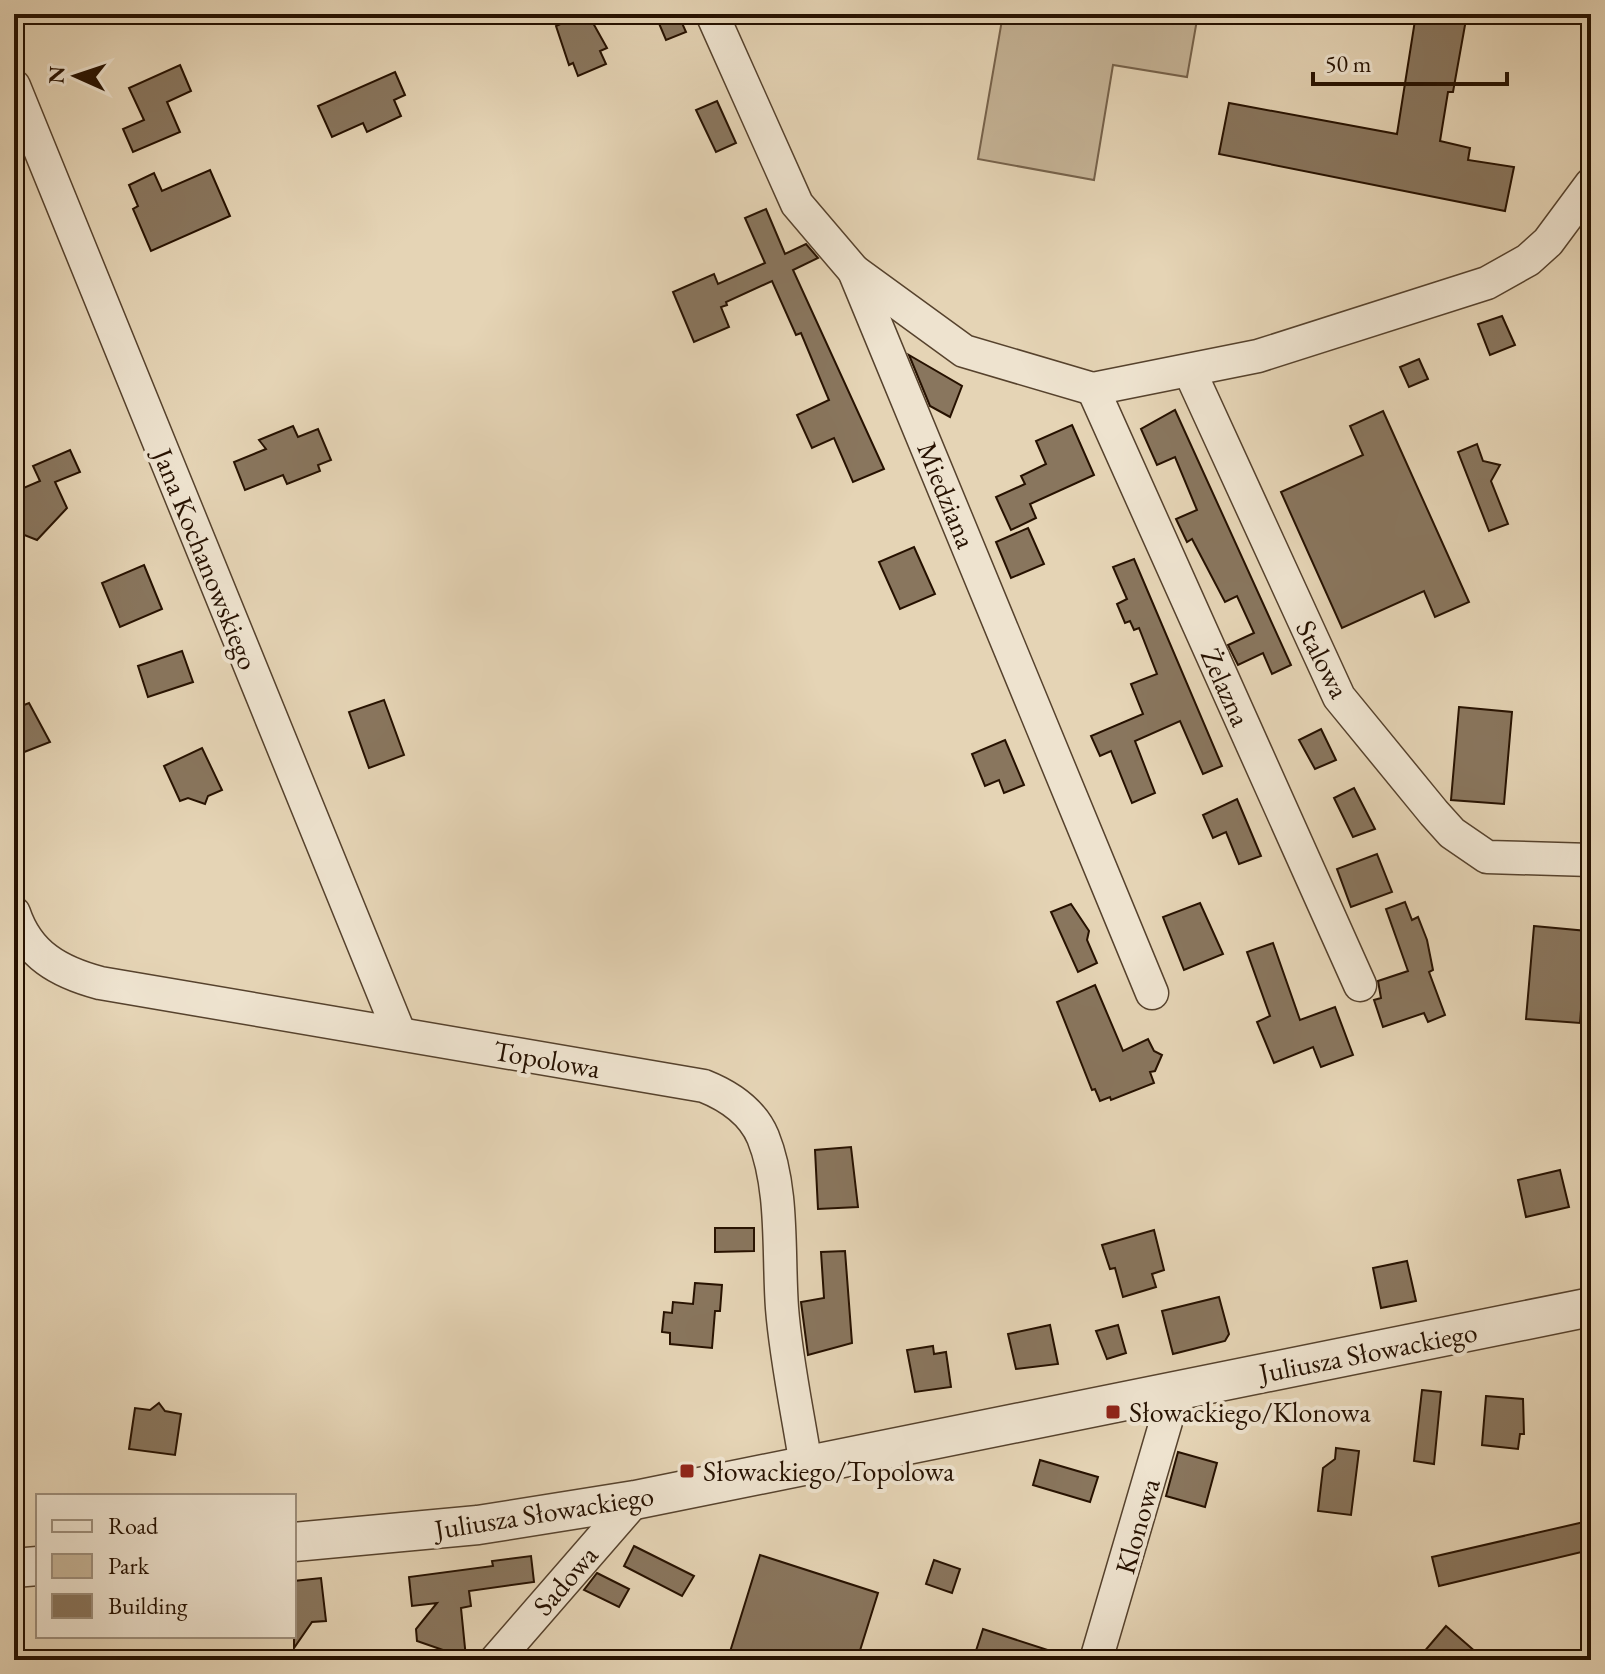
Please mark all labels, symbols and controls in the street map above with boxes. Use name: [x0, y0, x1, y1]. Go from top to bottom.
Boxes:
north arrow: [36, 36, 116, 116]
scale bar: [1313, 36, 1507, 86]
text: 50 m: [1325, 48, 1372, 79]
text: N: [42, 65, 71, 85]
street label: Miedziana: [909, 437, 985, 554]
street label: Jana Kochanowskiego: [144, 441, 267, 675]
street label: Stalowa: [1288, 614, 1358, 705]
street label: Żelazna: [1193, 642, 1259, 732]
street label: Topolowa: [491, 1032, 604, 1086]
street label: Juliusza Słowackiego: [1254, 1313, 1480, 1391]
place label: Słowackiego/Klonowa: [1129, 1394, 1371, 1430]
marker: Słowackiego/Klonowa: [1104, 1403, 1122, 1421]
place label: Słowackiego/Topolowa: [703, 1453, 955, 1489]
marker: Słowackiego/Topolowa: [678, 1462, 696, 1480]
street label: Klonowa: [1106, 1473, 1168, 1578]
street label: Juliusza Słowackiego: [430, 1477, 656, 1547]
legend: [36, 1494, 296, 1638]
text: Road: [108, 1510, 159, 1541]
street label: Sadowa: [525, 1537, 606, 1623]
text: Park: [108, 1550, 150, 1581]
text: Building: [108, 1590, 188, 1621]

